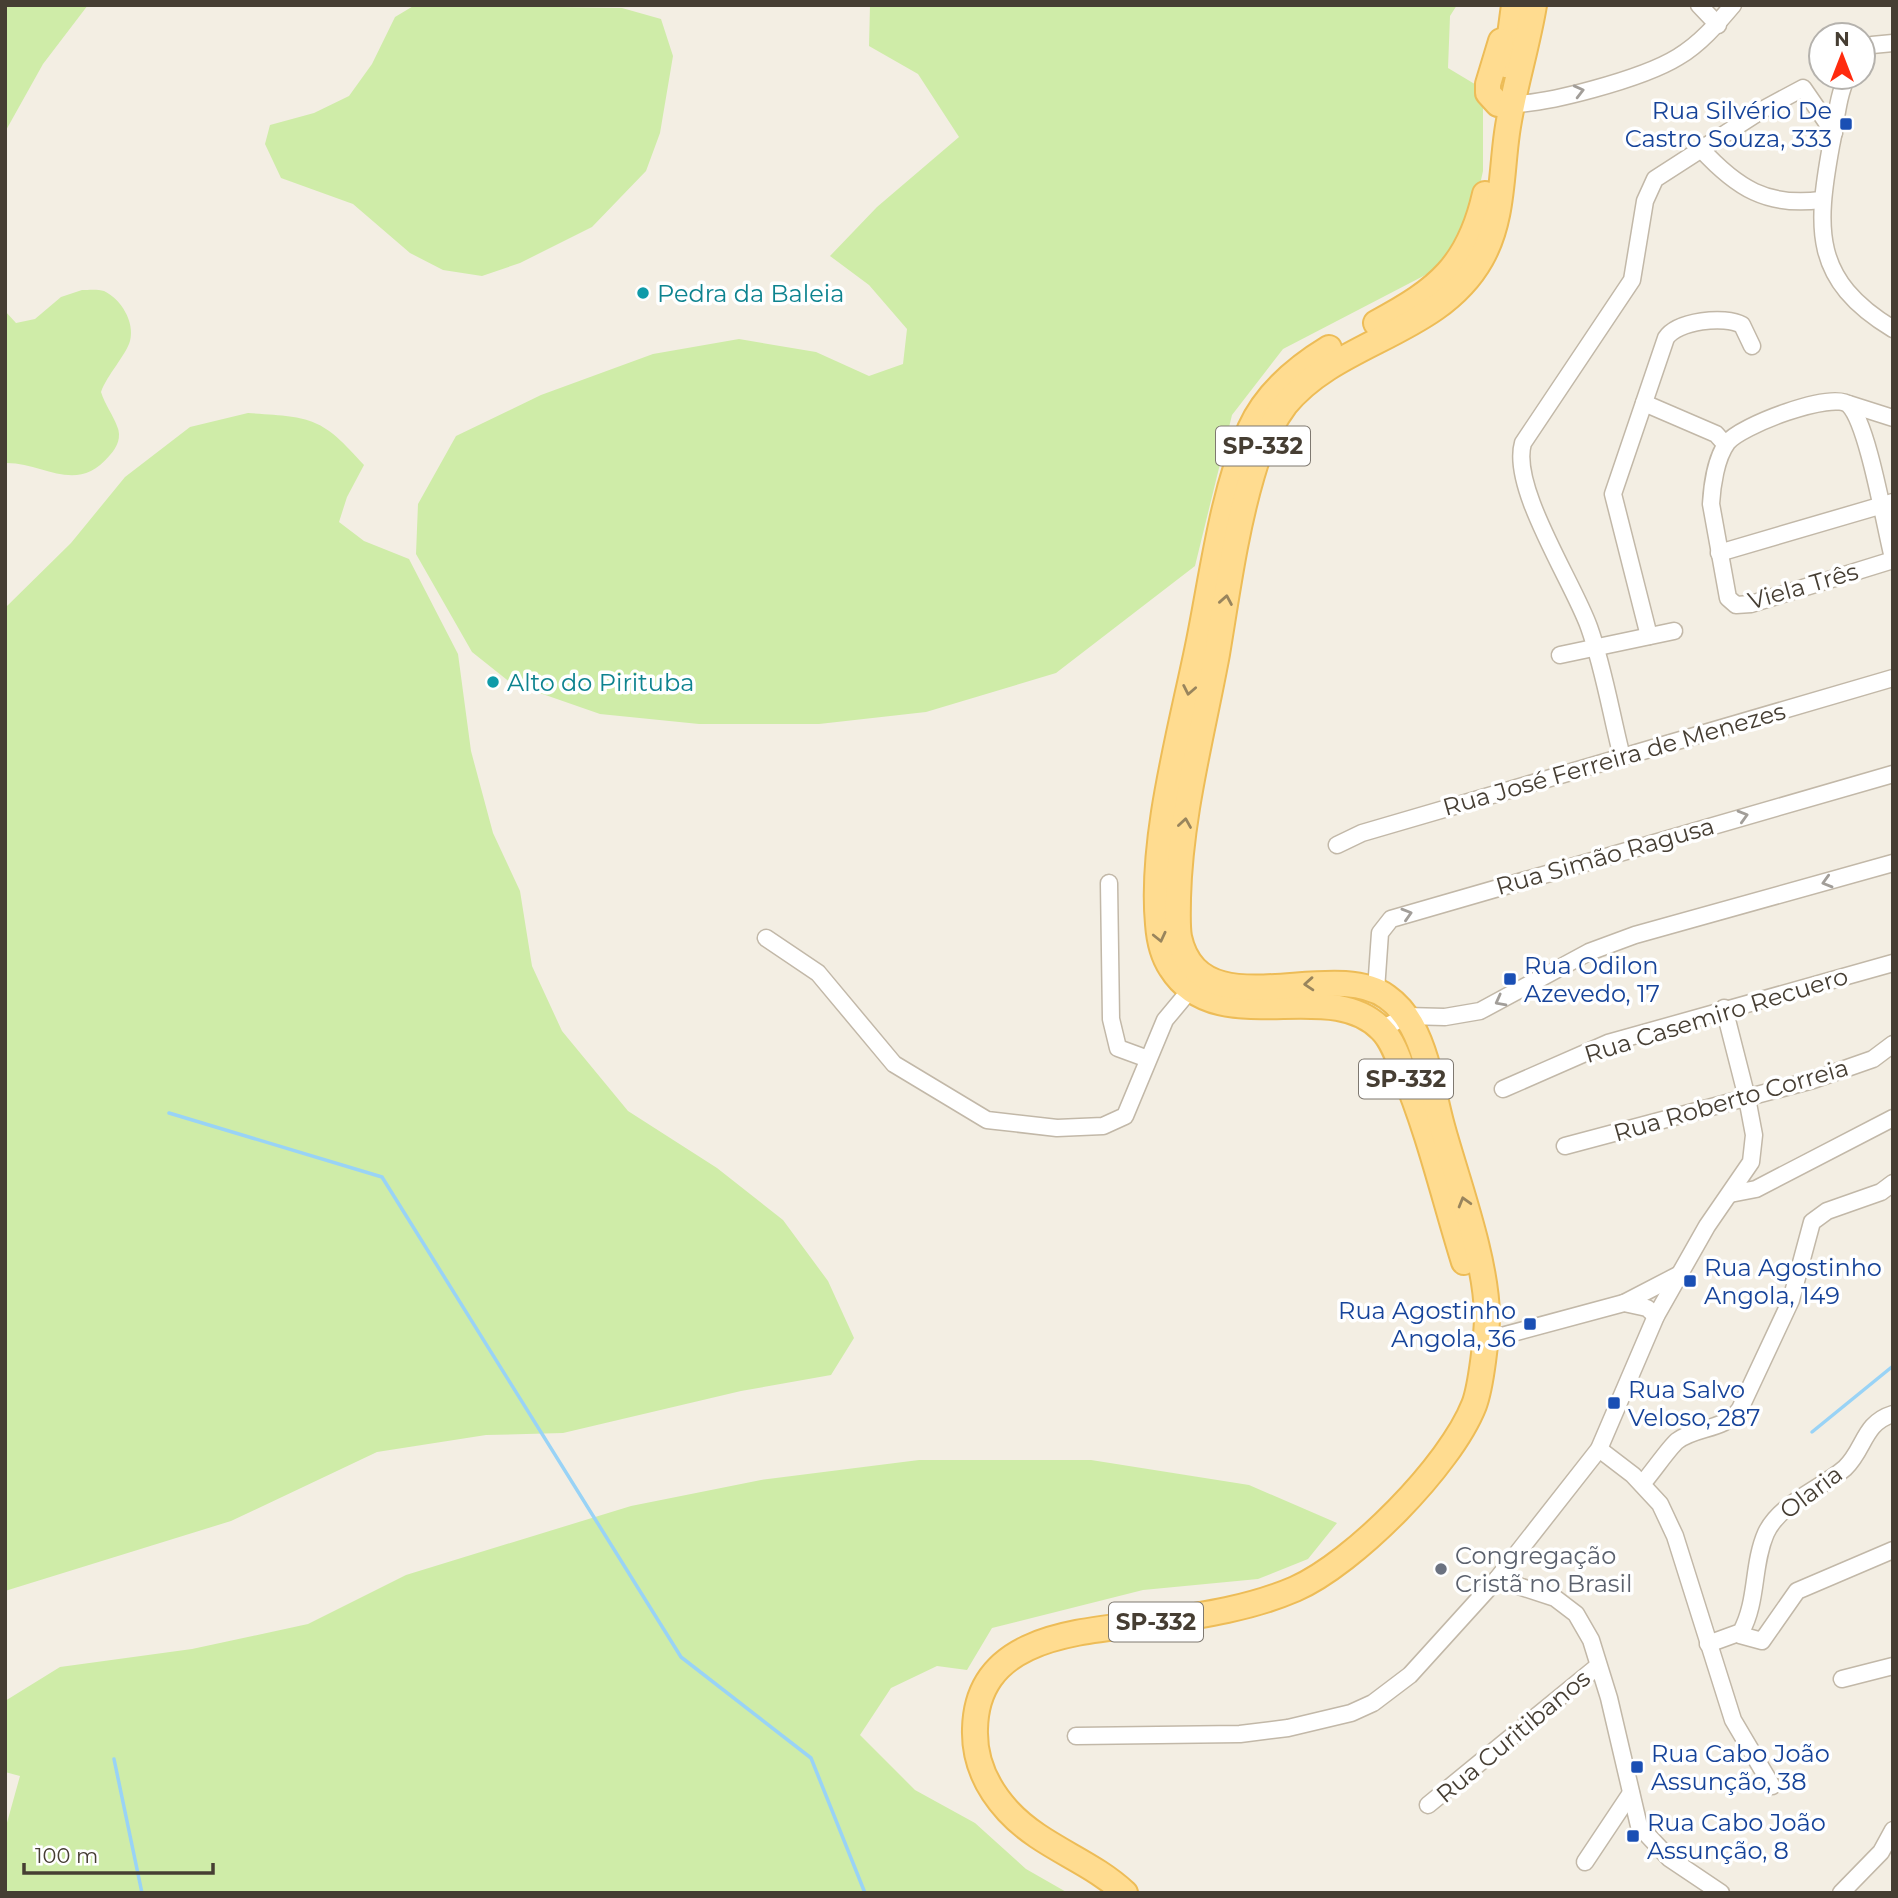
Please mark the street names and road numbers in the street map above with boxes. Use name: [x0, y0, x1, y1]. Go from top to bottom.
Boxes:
road number: SP-332: [1216, 426, 1310, 466]
street label: Viela Três: [1745, 556, 1861, 616]
street label: Rua José Ferreira de Menezes: [1439, 696, 1789, 822]
street label: Rua Simão Ragusa: [1492, 811, 1718, 901]
street label: Rua Casemiro Recuero: [1581, 961, 1851, 1069]
street label: Rua Roberto Correia: [1610, 1053, 1852, 1147]
road number: SP-332: [1359, 1060, 1453, 1098]
street label: Olaria: [1774, 1459, 1848, 1525]
road number: SP-332: [1109, 1602, 1203, 1642]
street label: Rua Curitibanos: [1430, 1663, 1596, 1809]

